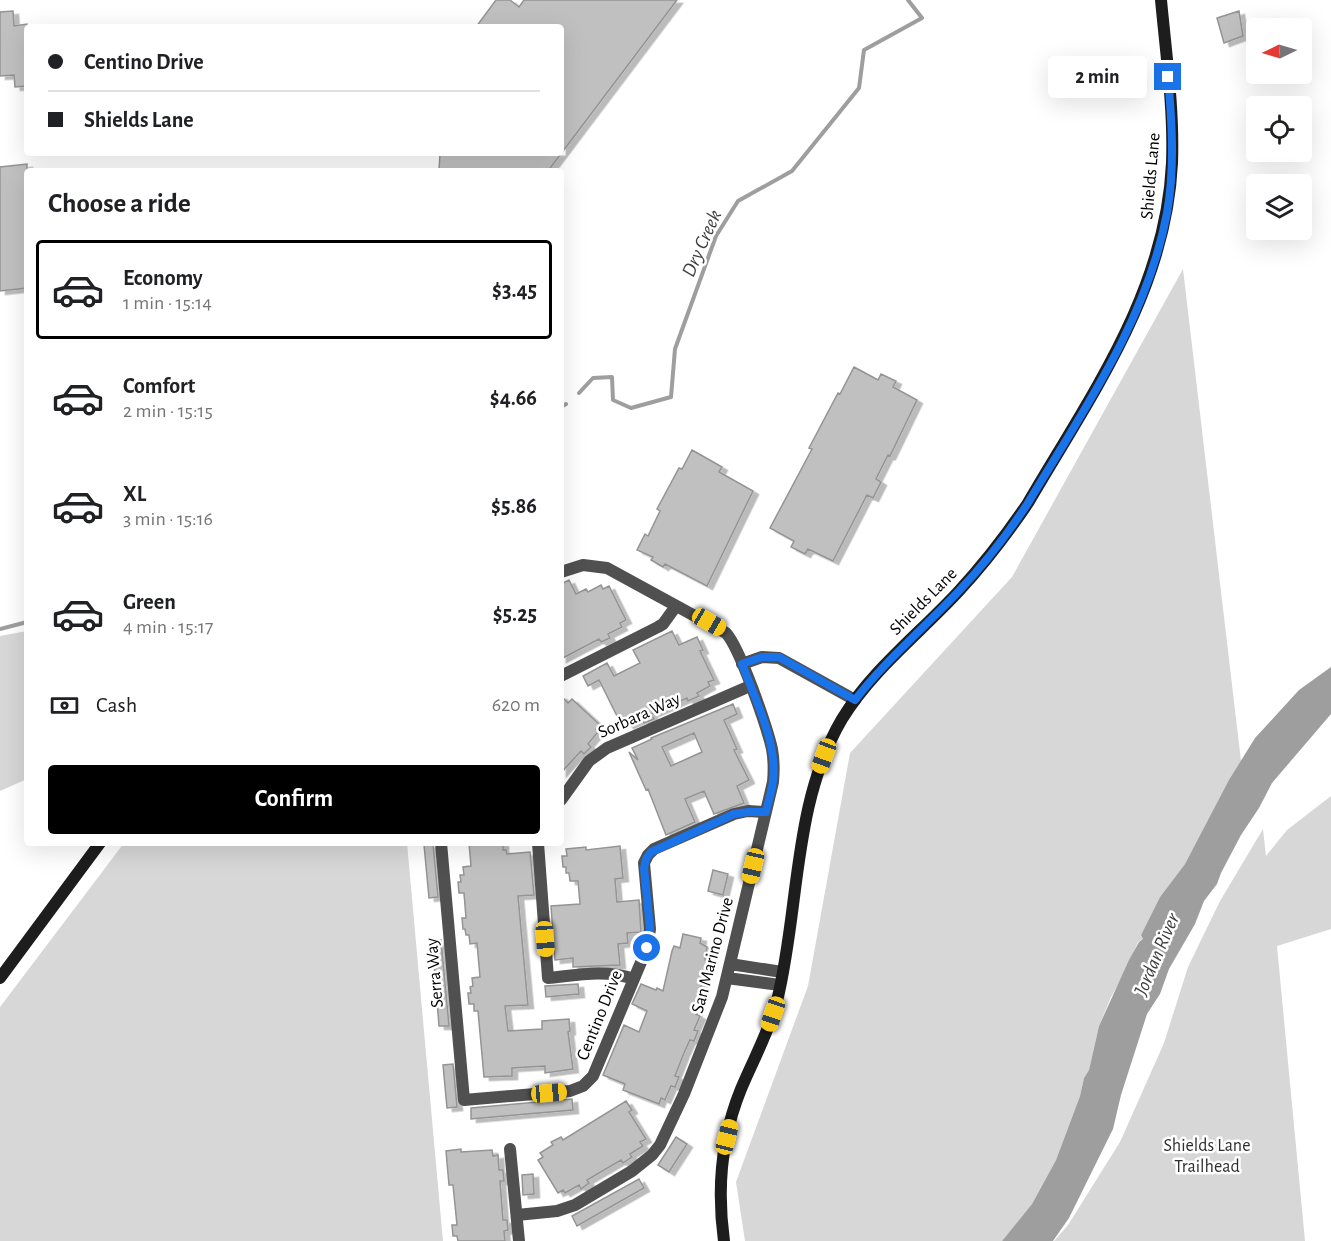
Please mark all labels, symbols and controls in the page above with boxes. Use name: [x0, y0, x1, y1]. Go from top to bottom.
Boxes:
north arrow: [1246, 18, 1312, 84]
map controls: [1246, 18, 1312, 240]
text: Centino Drive: [84, 51, 204, 73]
callout: 2 min: [1048, 56, 1147, 98]
route end: [1154, 63, 1181, 90]
text: 2 min: [1075, 67, 1120, 87]
button: locate: [1246, 96, 1312, 162]
text: Shields Lane: [84, 109, 194, 131]
street label: Shields Lane: [1138, 132, 1164, 220]
button: layers: [1246, 174, 1312, 240]
text: Choose a ride: [48, 190, 191, 217]
water label: Dry Creek: [678, 207, 725, 280]
icon: car: [51, 263, 105, 317]
text: Economy: [123, 267, 203, 289]
text: $3.45: [492, 279, 537, 301]
text: 1 min · 15:14: [123, 293, 212, 313]
icon: car: [51, 371, 105, 425]
text: Comfort: [123, 375, 195, 397]
text: $4.66: [490, 387, 537, 409]
text: 2 min · 15:15: [123, 401, 213, 421]
icon: car: [51, 479, 105, 533]
text: XL: [123, 483, 146, 505]
text: $5.86: [491, 495, 537, 517]
text: 3 min · 15:16: [123, 509, 213, 529]
street label: Shields Lane: [887, 565, 961, 639]
icon: car: [51, 587, 105, 641]
text: Green: [123, 591, 176, 613]
text: $5.25: [493, 603, 537, 625]
car: [689, 605, 729, 639]
text: 4 min · 15:17: [123, 617, 213, 637]
icon: cash: [48, 689, 81, 722]
street label: Sorbara Way: [596, 690, 683, 742]
text: Cash: [96, 694, 137, 716]
text: 620 m: [492, 695, 540, 715]
car: [809, 736, 839, 776]
button: Confirm: [48, 765, 540, 834]
car: [740, 846, 766, 886]
street label: San Marino Drive: [689, 895, 737, 1015]
water label: Jordan River: [1130, 910, 1183, 999]
car: [535, 920, 555, 958]
route start: [633, 934, 660, 961]
street label: Serra Way: [423, 937, 447, 1009]
street label: Centino Drive: [574, 968, 626, 1063]
car: [759, 994, 787, 1034]
car: [530, 1082, 568, 1104]
car: [714, 1117, 740, 1157]
park label: Shields Lane Trailhead: [1164, 1137, 1250, 1176]

